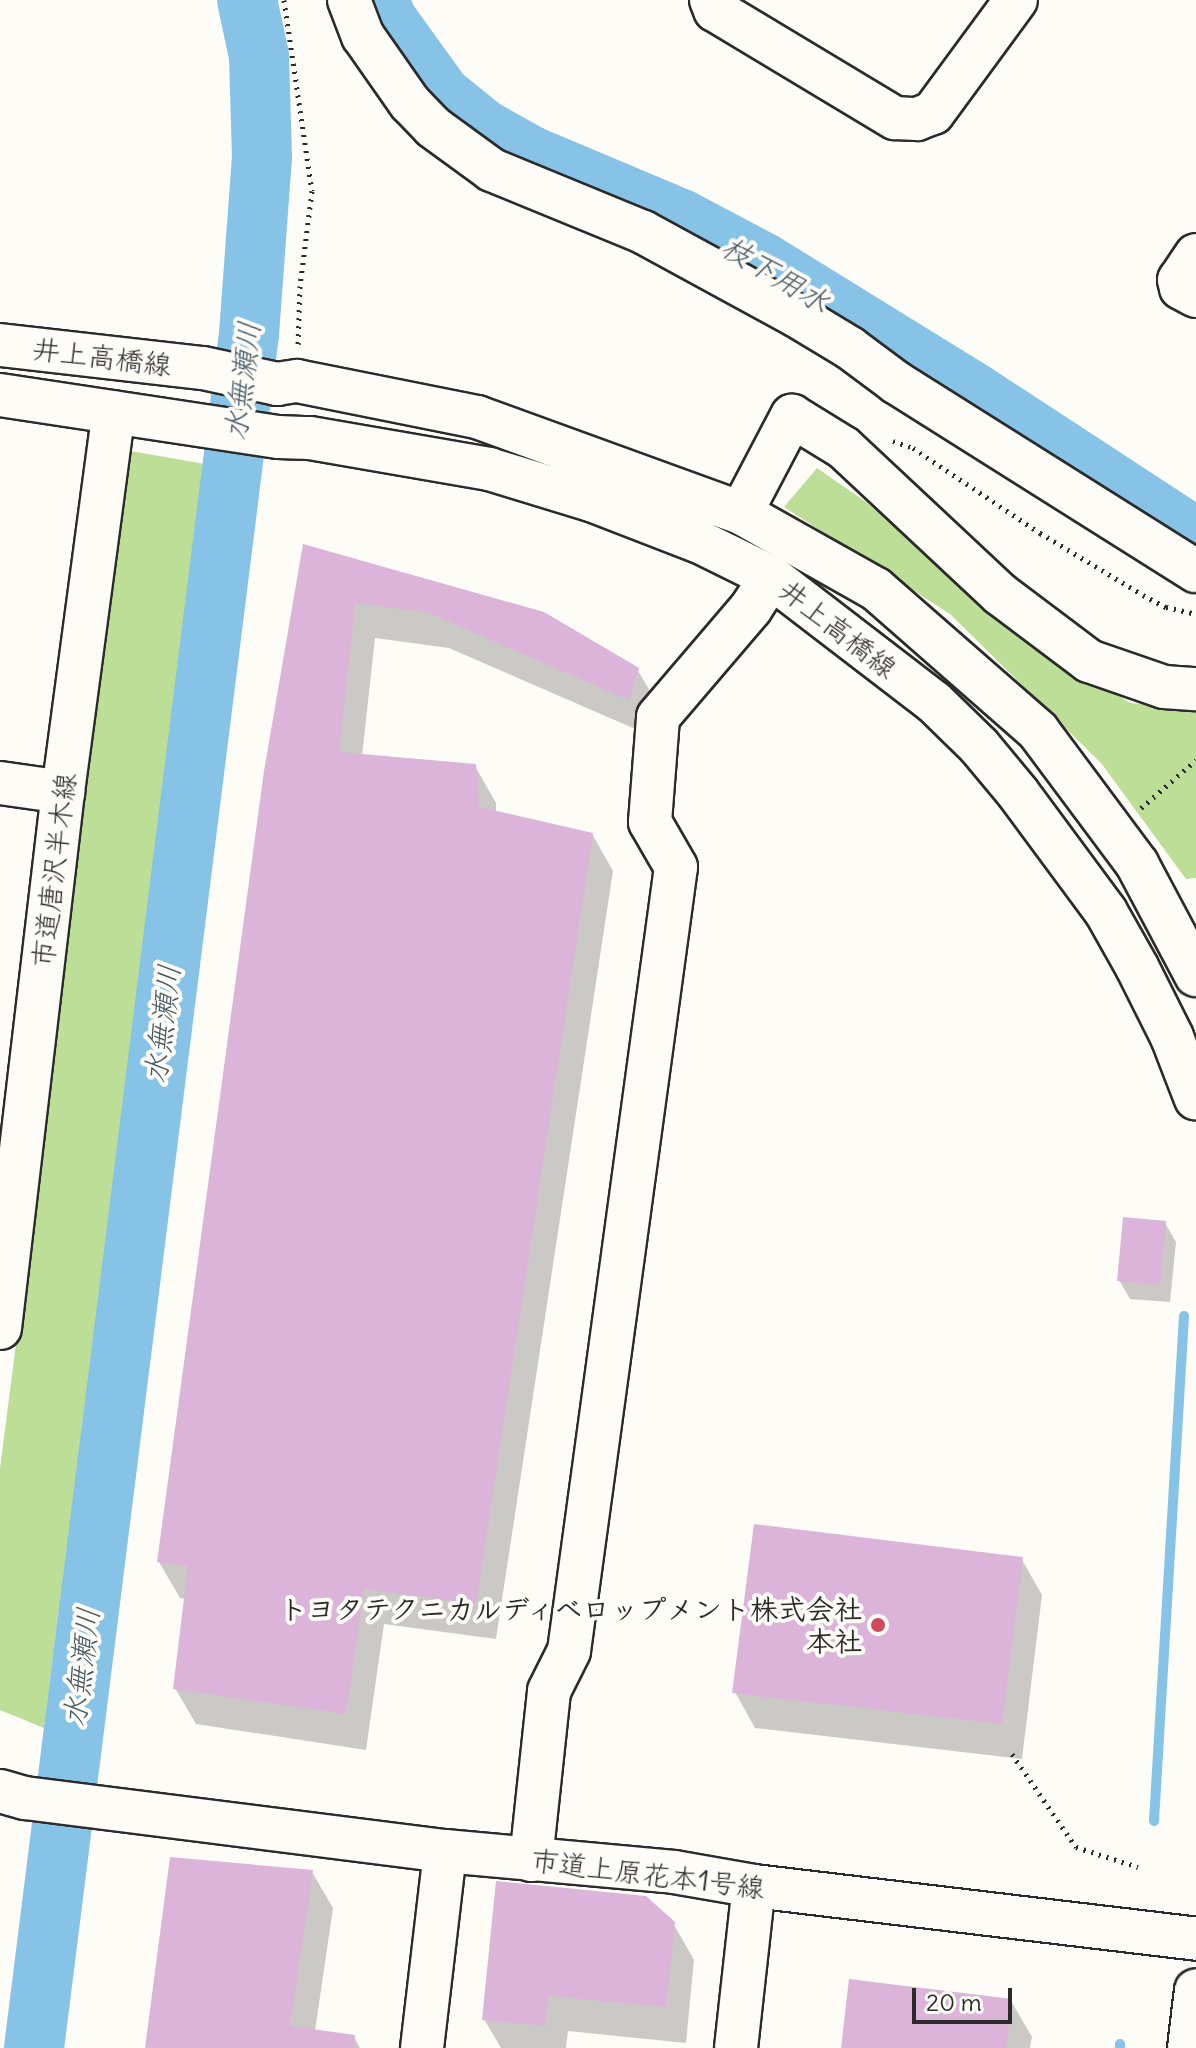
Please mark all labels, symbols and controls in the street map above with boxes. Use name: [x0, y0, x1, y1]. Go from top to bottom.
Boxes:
water label: 枝下用水: [715, 228, 837, 320]
water label: 水無瀬川: [217, 319, 267, 443]
street label: 井上高橋線: [30, 332, 174, 382]
street label: 井上高橋線: [772, 573, 904, 685]
street label: 市道唐沢半木線: [25, 771, 83, 969]
water label: 水無瀬川: [137, 962, 187, 1086]
place label: トヨタテクニカルディベロップメント株式会社 本社: [274, 1592, 862, 1658]
water label: 水無瀬川: [56, 1605, 106, 1729]
marker: トヨタテクニカルディベロップメント株式会社 本社: [869, 1616, 887, 1634]
street label: 市道上原花本1号線: [529, 1843, 767, 1905]
scale bar: [916, 1972, 1016, 2022]
text: 20 m: [926, 1987, 982, 2017]

